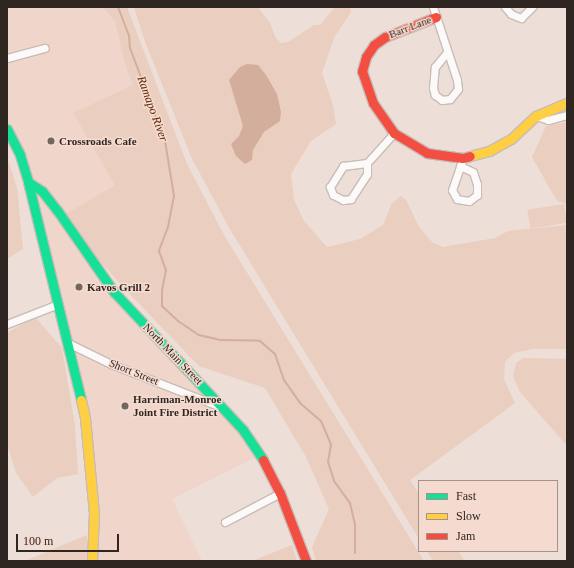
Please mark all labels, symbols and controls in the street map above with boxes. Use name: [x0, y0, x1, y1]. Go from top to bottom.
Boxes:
street label: Barr Lane: [387, 13, 433, 41]
water label: Ramapo River: [133, 74, 171, 144]
place label: Crossroads Cafe: [59, 134, 137, 148]
marker: Crossroads Cafe: [46, 136, 56, 146]
place label: Kavos Grill 2: [87, 280, 150, 294]
marker: Kavos Grill 2: [74, 282, 84, 292]
street label: North Main Street: [140, 321, 206, 387]
street label: Short Street: [107, 356, 161, 388]
place label: Harriman-Monroe Joint Fire District: [133, 393, 221, 419]
marker: Harriman-Monroe Joint Fire District: [120, 401, 130, 411]
legend: [418, 480, 558, 552]
text: Fast: [456, 489, 476, 503]
text: Slow: [456, 509, 481, 523]
scale bar: [18, 526, 121, 552]
text: Jam: [456, 529, 475, 543]
text: 100 m: [23, 534, 53, 548]

